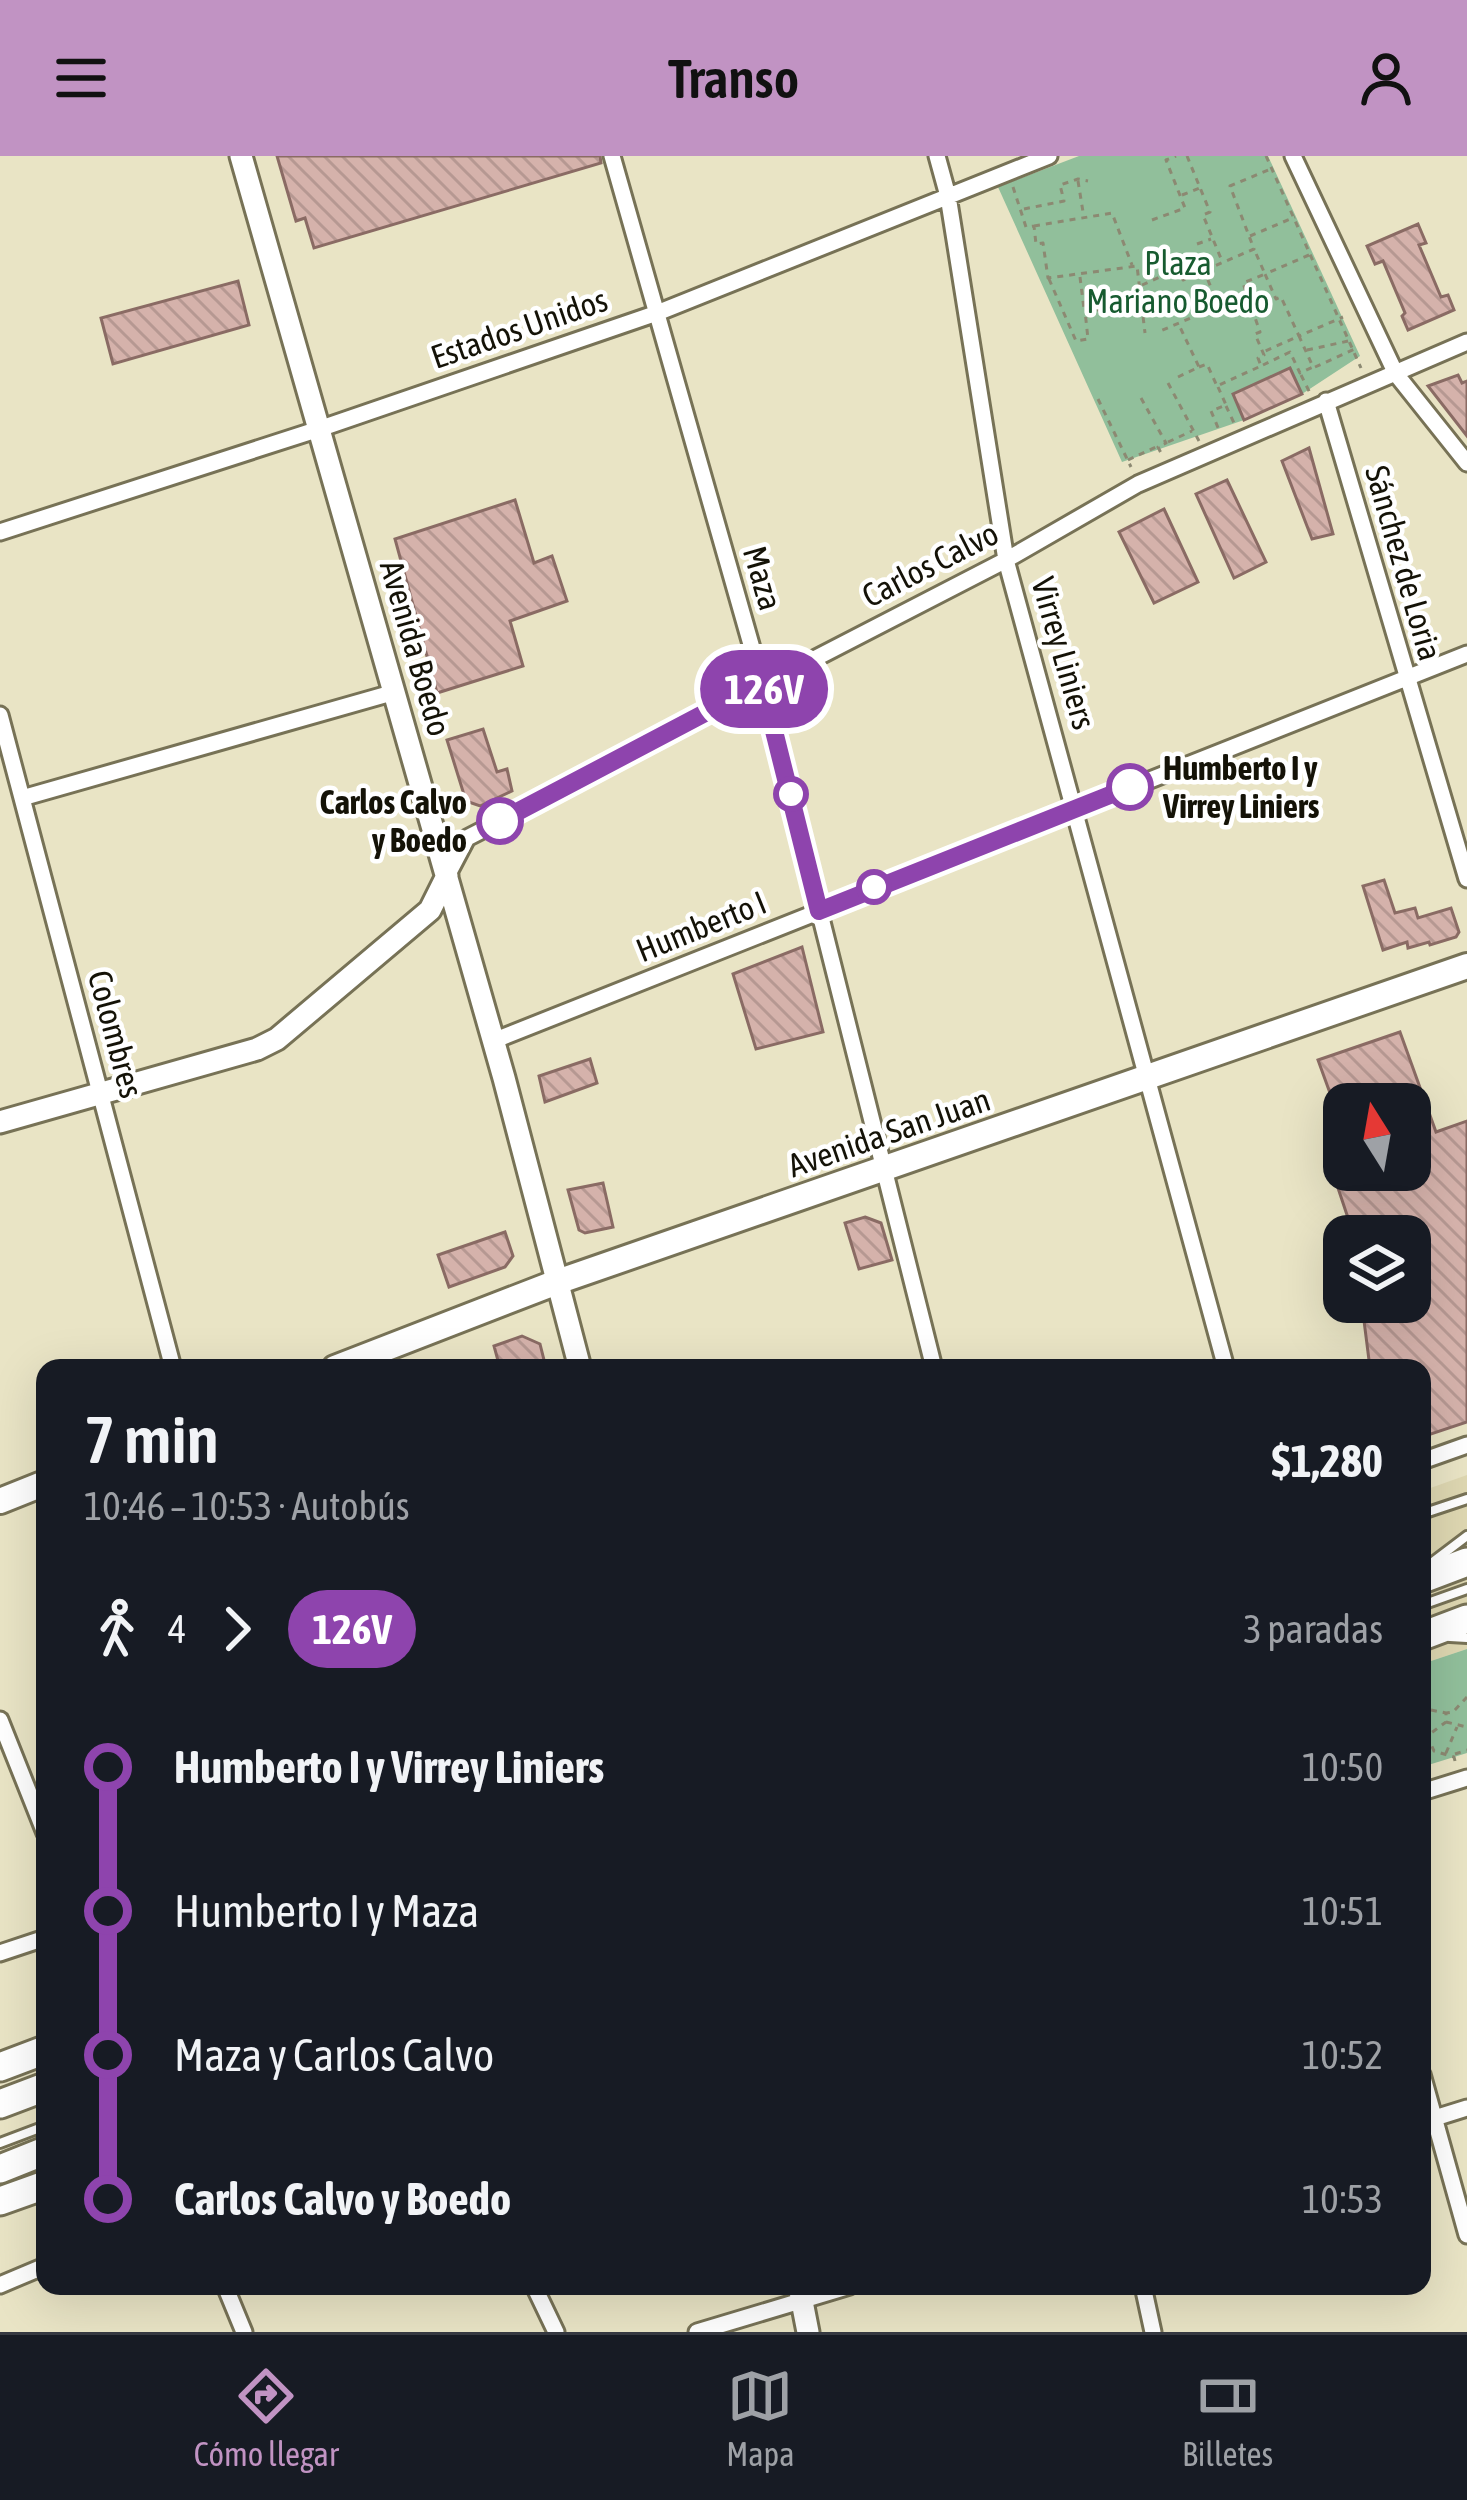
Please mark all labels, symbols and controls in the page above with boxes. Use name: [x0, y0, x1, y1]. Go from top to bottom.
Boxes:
icon: menu: [48, 45, 114, 111]
icon: person: [1353, 45, 1419, 111]
text: Transo: [668, 48, 799, 109]
park label: Plaza Mariano Boedo: [1086, 244, 1270, 320]
street label: Estados Unidos: [426, 280, 612, 376]
street label: Sánchez de Loria: [1358, 461, 1450, 665]
street label: Carlos Calvo: [856, 514, 1004, 614]
street label: Maza: [736, 542, 790, 614]
street label: Avenida Boedo: [373, 556, 459, 740]
street label: Virrey Liniers: [1024, 573, 1104, 733]
line badge: 126V: [680, 650, 848, 728]
text: 126V: [724, 665, 804, 713]
place label: Humberto I y Virrey Liniers: [1162, 749, 1320, 825]
marker: Humberto I y Virrey Liniers: [1108, 765, 1152, 809]
unlabelled marker: [775, 778, 807, 810]
place label: Carlos Calvo y Boedo: [320, 783, 467, 859]
marker: Carlos Calvo y Boedo: [478, 799, 522, 843]
unlabelled marker: [858, 871, 890, 903]
street label: Humberto I: [631, 883, 771, 969]
street label: Colombres: [81, 966, 151, 1102]
street label: Avenida San Juan: [783, 1080, 995, 1184]
north arrow: [1323, 1083, 1431, 1191]
map controls: [1323, 1083, 1431, 1323]
button: layers: [1323, 1215, 1431, 1323]
text: 7 min: [84, 1401, 219, 1477]
text: $1,280: [1271, 1435, 1383, 1487]
text: 10:46 – 10:53 · Autobús: [84, 1484, 410, 1528]
icon: walk: [84, 1596, 150, 1662]
icon: forward: [204, 1596, 270, 1662]
text: 126V: [312, 1605, 392, 1653]
text: 4: [168, 1607, 186, 1651]
text: 3 paradas: [1243, 1607, 1383, 1651]
text: Humberto I y Virrey Liniers: [174, 1741, 604, 1793]
text: 10:50: [1302, 1745, 1383, 1789]
text: Humberto I y Maza: [174, 1885, 479, 1937]
text: 10:51: [1302, 1889, 1383, 1933]
text: Maza y Carlos Calvo: [174, 2029, 494, 2081]
text: 10:52: [1302, 2033, 1383, 2077]
text: Carlos Calvo y Boedo: [174, 2173, 511, 2225]
text: 10:53: [1302, 2177, 1383, 2221]
tab: Cómo llegar: [194, 2363, 339, 2473]
tab: Mapa: [726, 2363, 795, 2473]
tab: Billetes: [1182, 2363, 1273, 2473]

